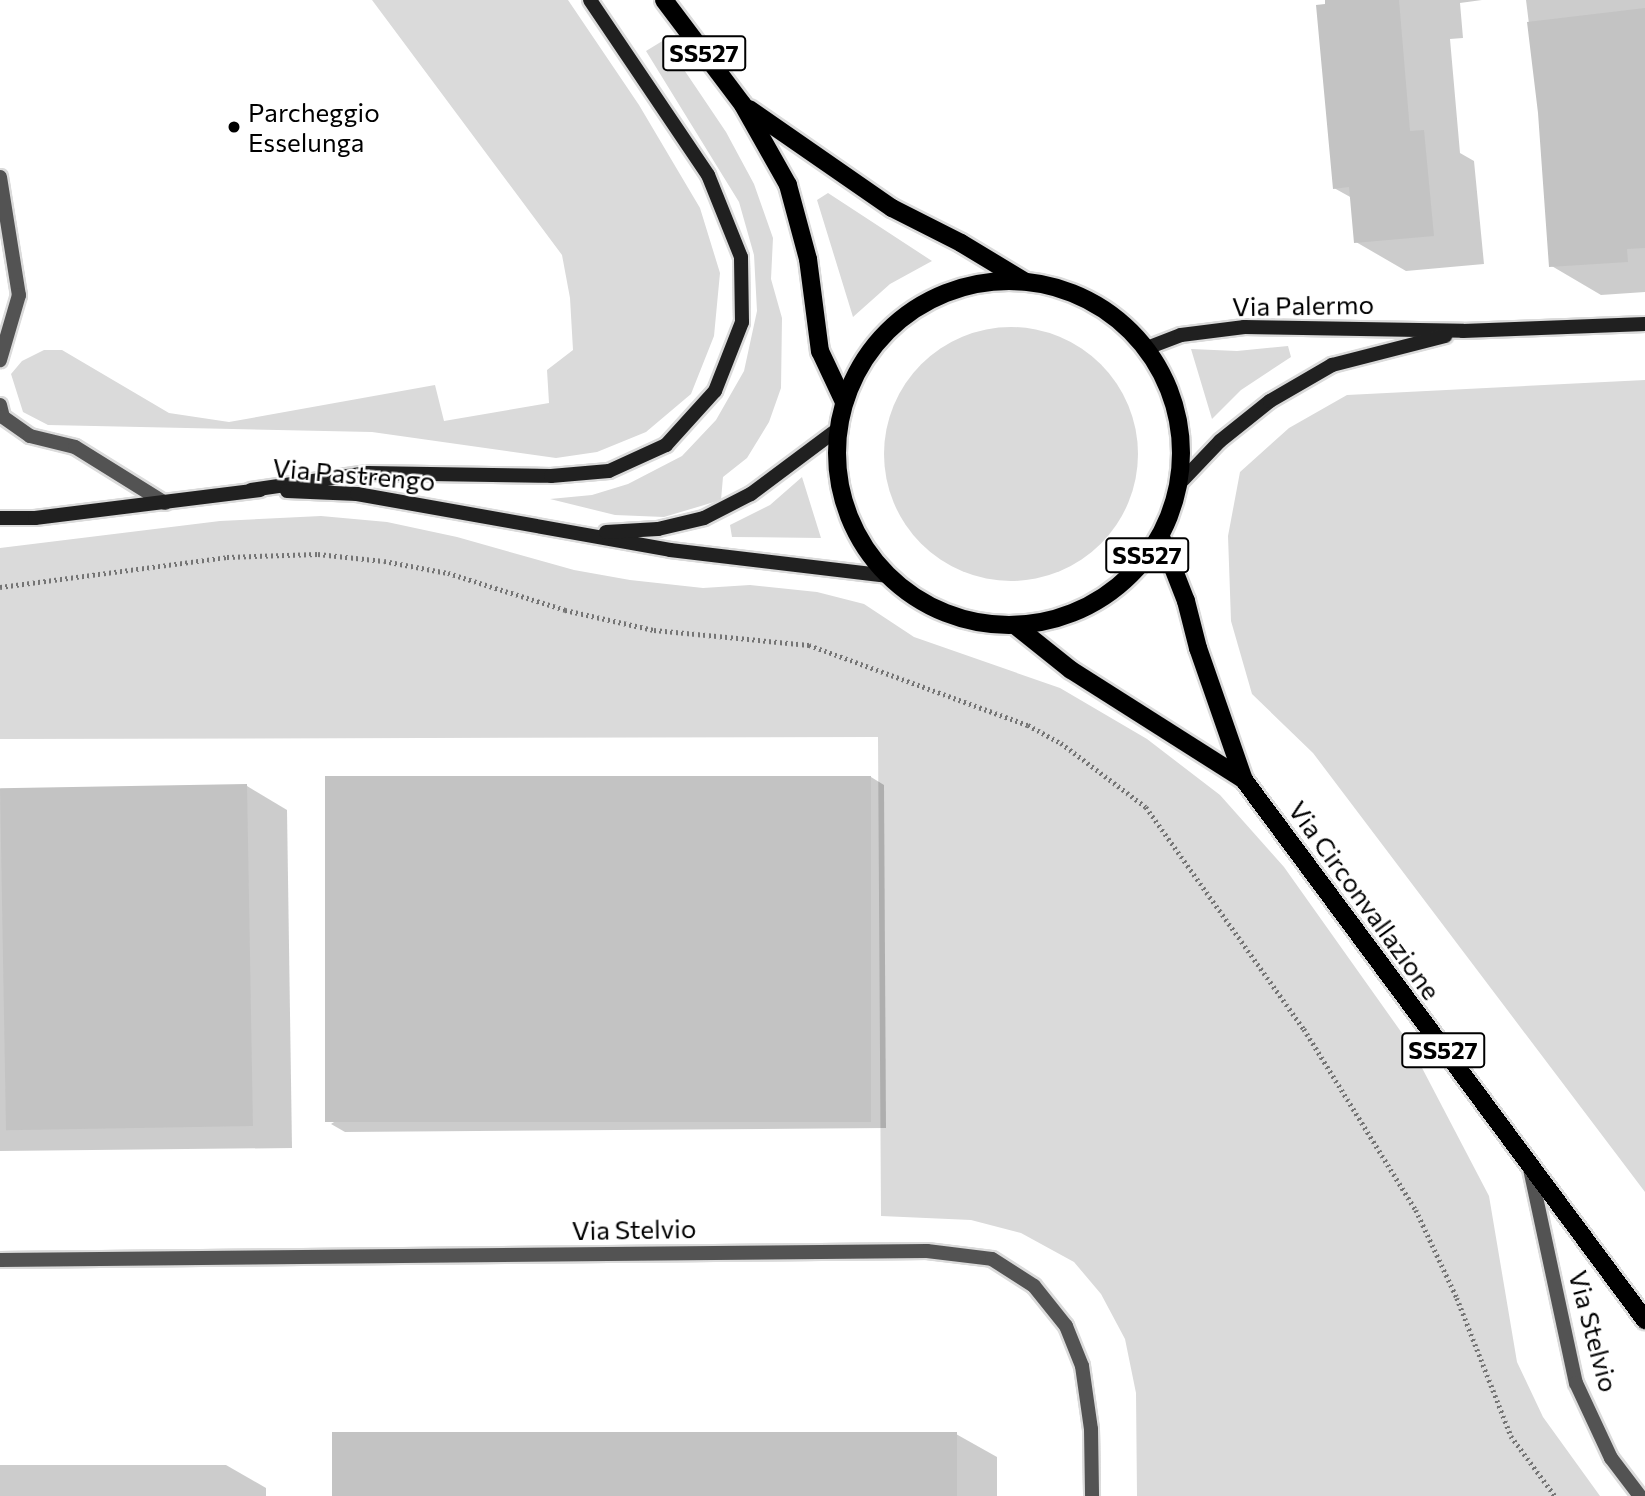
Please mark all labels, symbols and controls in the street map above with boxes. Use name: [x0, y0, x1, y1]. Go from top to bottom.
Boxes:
road number: SS527: [662, 32, 746, 74]
place label: Parcheggio Esselunga: [248, 96, 380, 158]
marker: Parcheggio Esselunga: [226, 119, 242, 135]
street label: Via Palermo: [1232, 288, 1374, 322]
street label: Via Pastrengo: [271, 451, 437, 497]
road number: SS527: [1105, 534, 1189, 576]
street label: Via Circonvallazione: [1283, 795, 1447, 1005]
road number: SS527: [1401, 1030, 1485, 1070]
street label: Via Stelvio: [572, 1212, 696, 1246]
street label: Via Stelvio: [1563, 1267, 1625, 1395]

